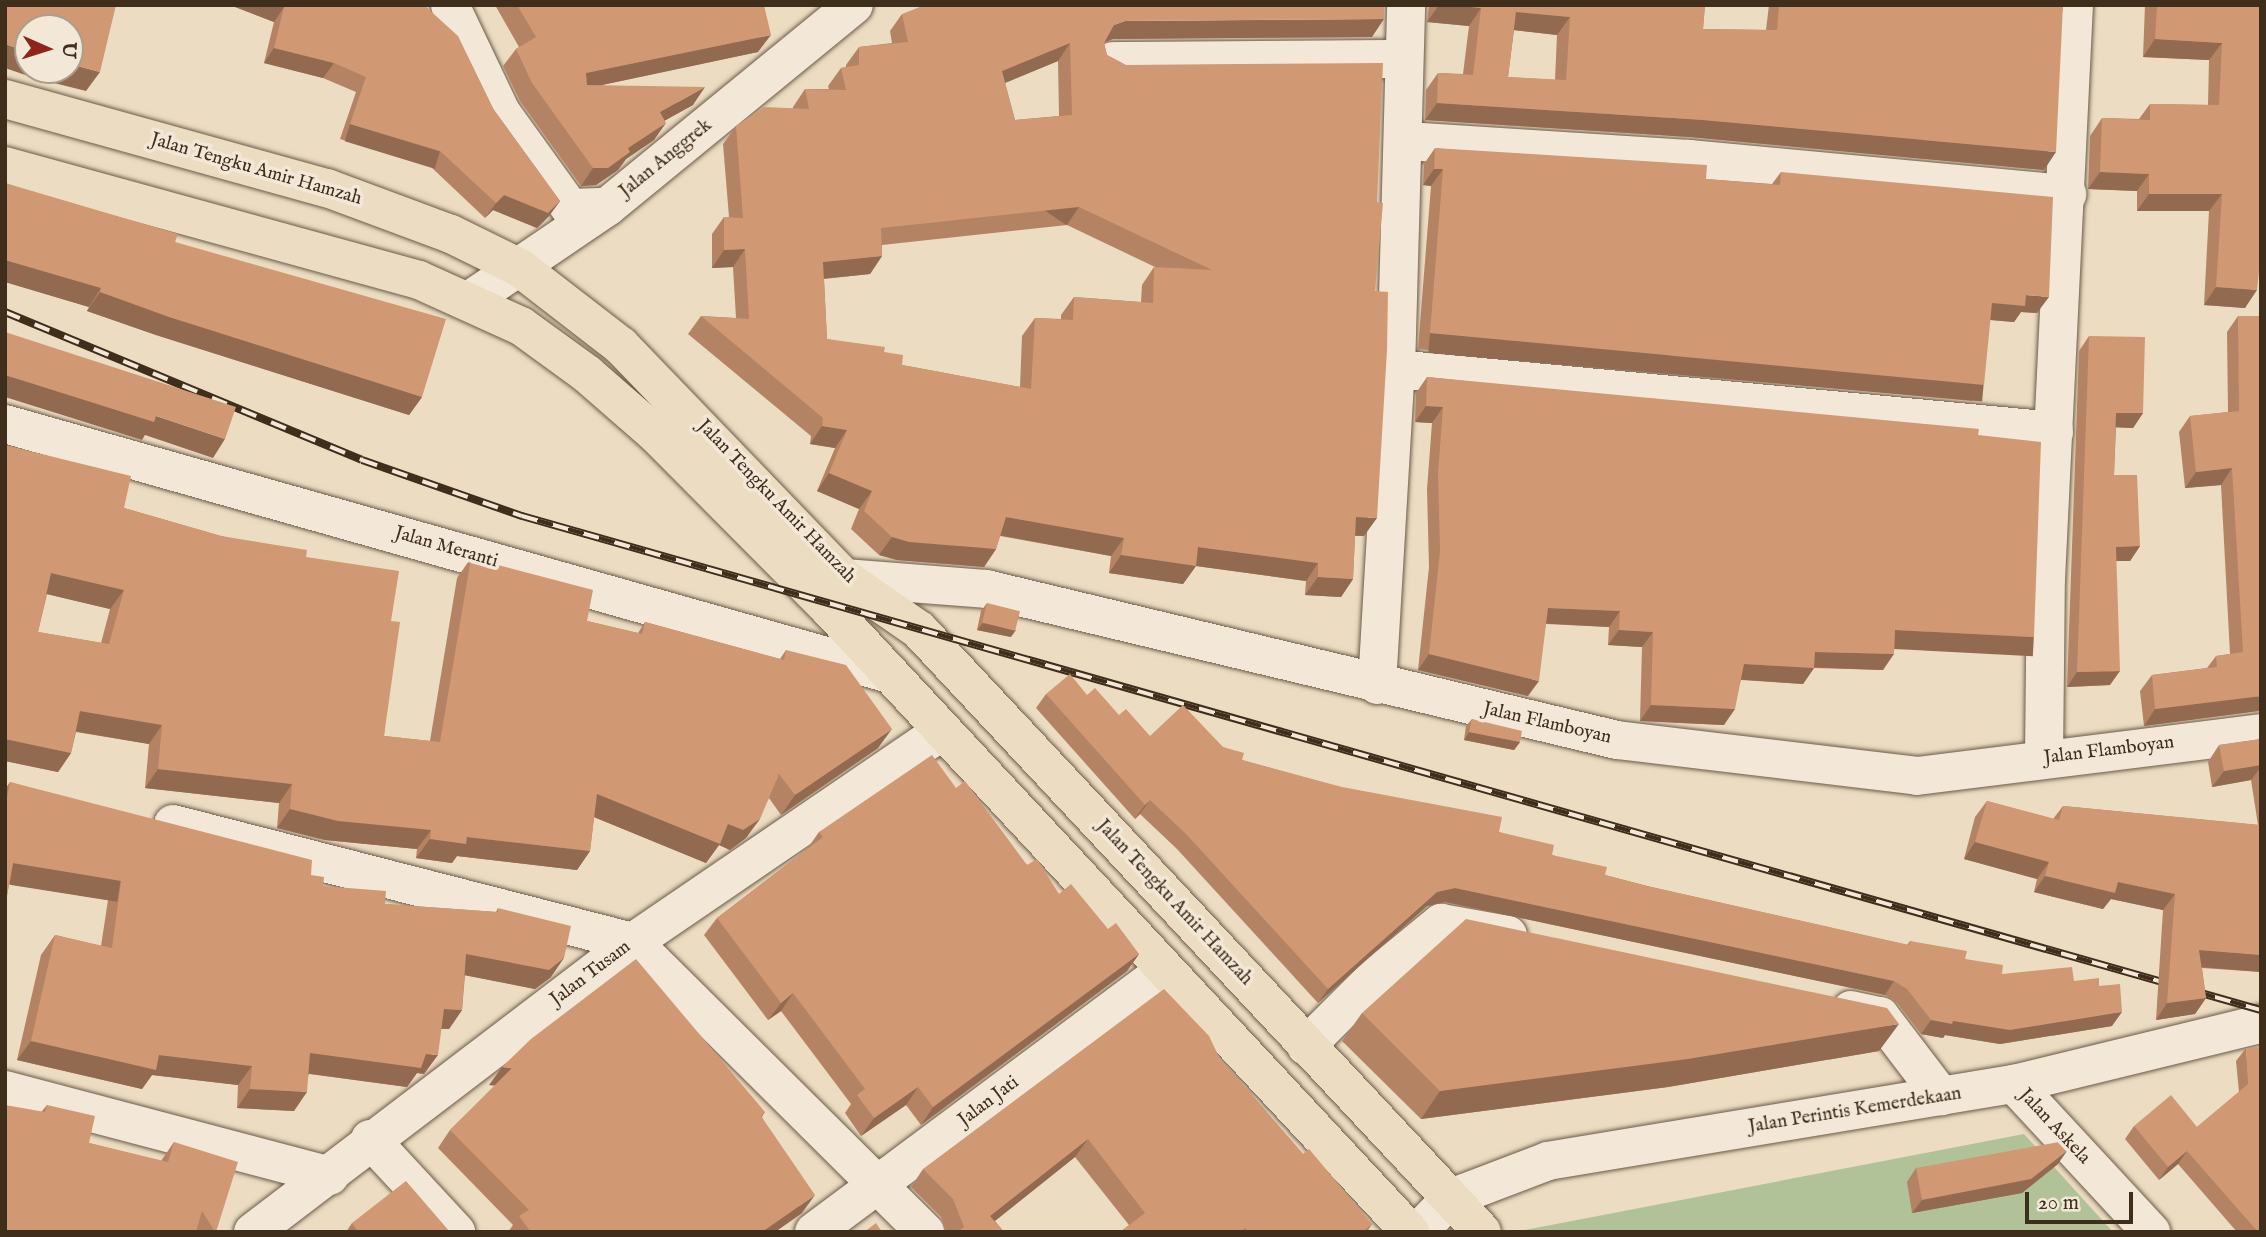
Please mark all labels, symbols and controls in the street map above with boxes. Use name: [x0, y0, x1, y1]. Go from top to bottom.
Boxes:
north arrow: [14, 14, 84, 84]
text: U: [56, 41, 80, 59]
street label: Jalan Anggrek: [615, 115, 717, 203]
street label: Jalan Tengku Amir Hamzah: [148, 129, 364, 211]
street label: Jalan Tengku Amir Hamzah: [692, 415, 860, 589]
street label: Jalan Meranti: [392, 522, 500, 574]
street label: Jalan Flamboyan: [1481, 698, 1613, 750]
street label: Jalan Flamboyan: [2043, 732, 2175, 770]
street label: Jalan Tengku Amir Hamzah: [1091, 815, 1257, 991]
street label: Jalan Tusam: [546, 936, 636, 1012]
street label: Jalan Jati: [954, 1072, 1024, 1132]
street label: Jalan Perintis Kemerdekaan: [1747, 1083, 1963, 1139]
street label: Jalan Askela: [2013, 1085, 2095, 1169]
scale bar: [2028, 1178, 2136, 1222]
text: 20 m: [2038, 1190, 2079, 1217]

